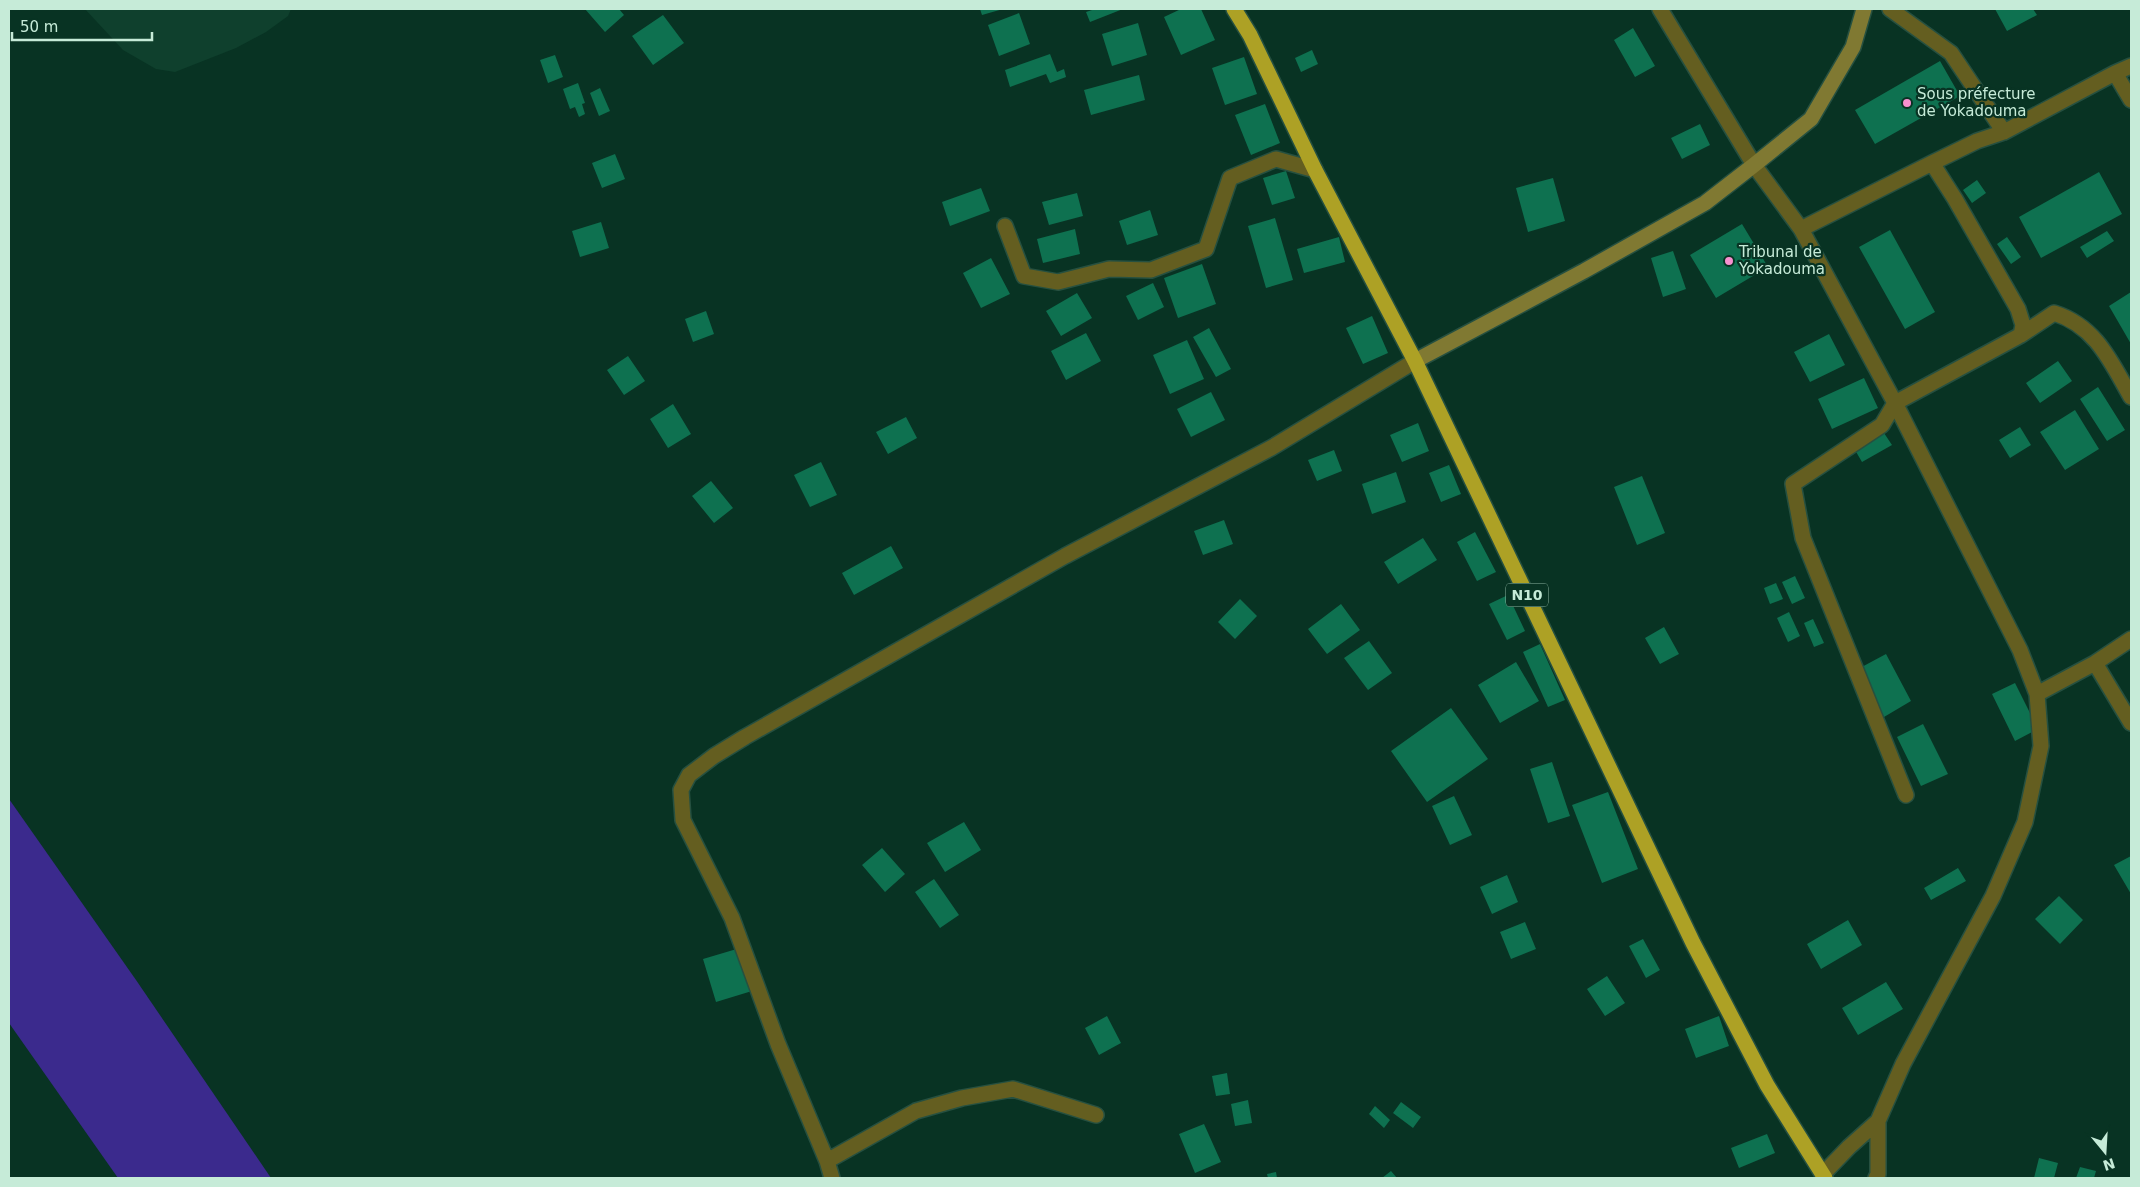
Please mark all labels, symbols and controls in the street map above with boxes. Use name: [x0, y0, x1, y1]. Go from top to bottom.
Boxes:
scale bar: [12, 10, 152, 42]
text: 50 m: [20, 18, 58, 36]
place label: Sous préfecture de Yokadouma: [1917, 85, 2036, 120]
marker: Sous préfecture de Yokadouma: [1901, 97, 1913, 109]
place label: Tribunal de Yokadouma: [1738, 243, 1825, 278]
marker: Tribunal de Yokadouma: [1723, 255, 1735, 267]
road number: N10: [1506, 584, 1548, 606]
north arrow: [2080, 1127, 2130, 1177]
text: N: [2101, 1155, 2117, 1174]

